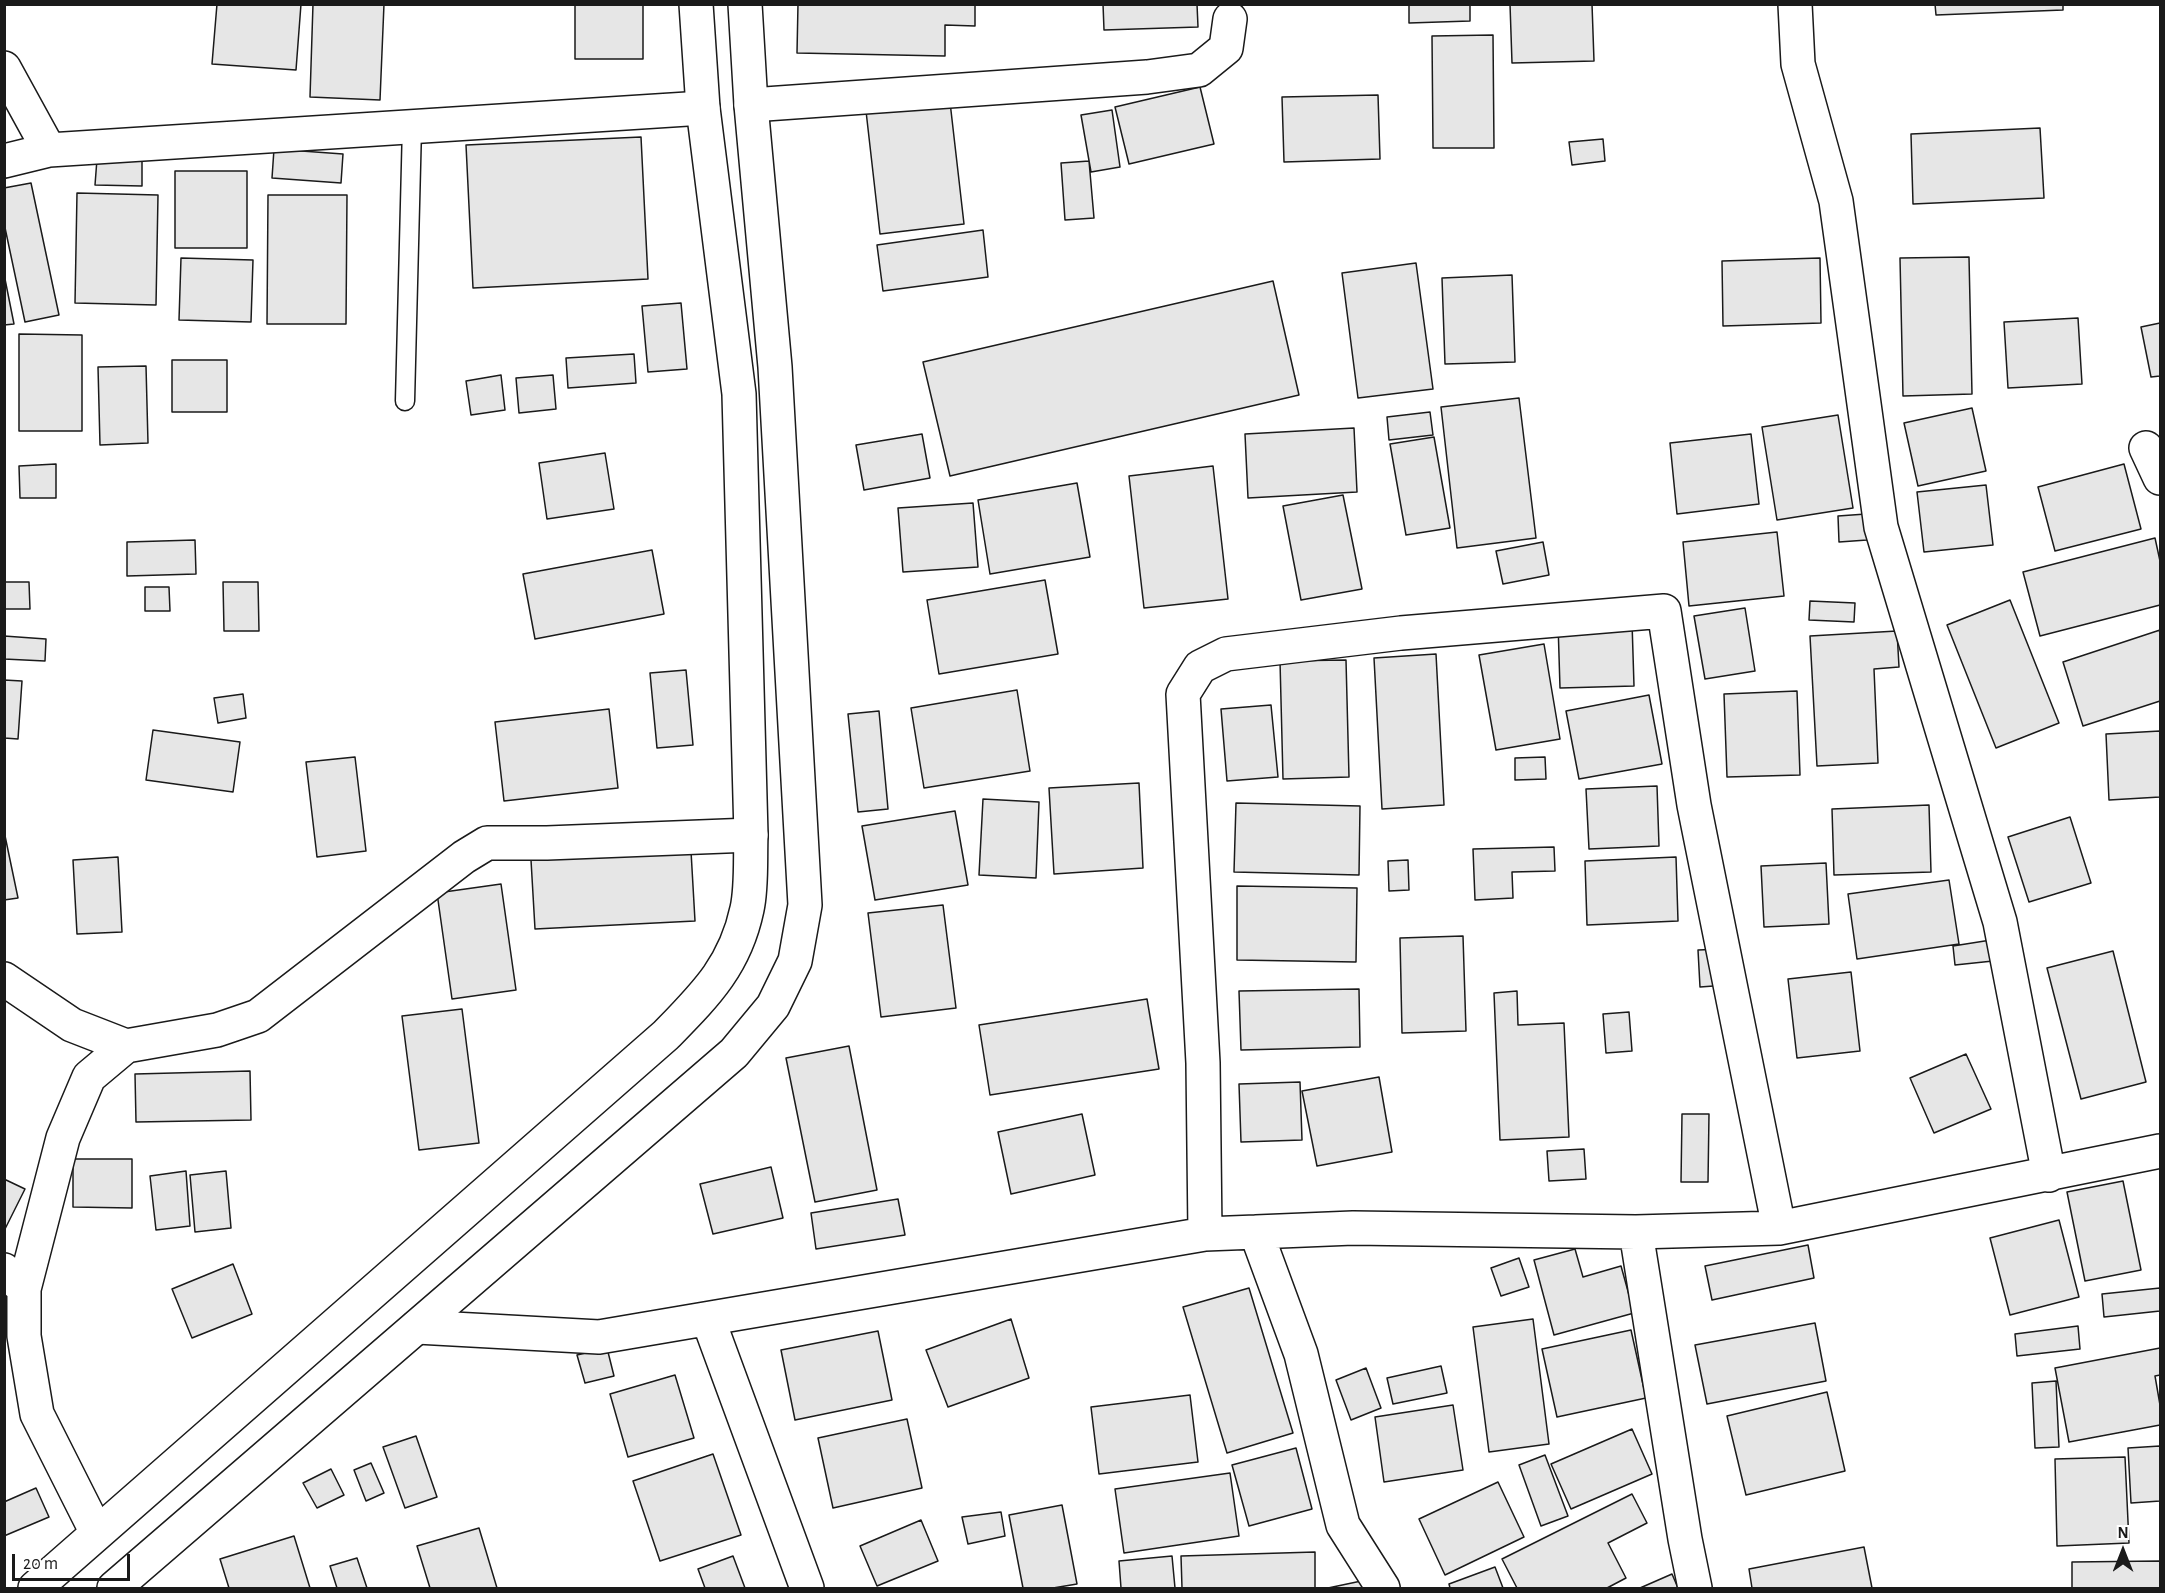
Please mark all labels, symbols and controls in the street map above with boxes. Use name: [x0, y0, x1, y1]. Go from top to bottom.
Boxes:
north arrow: [2093, 1521, 2153, 1581]
text: N: [2117, 1525, 2129, 1541]
scale bar: [15, 1542, 134, 1580]
text: 20 m: [23, 1555, 58, 1573]

